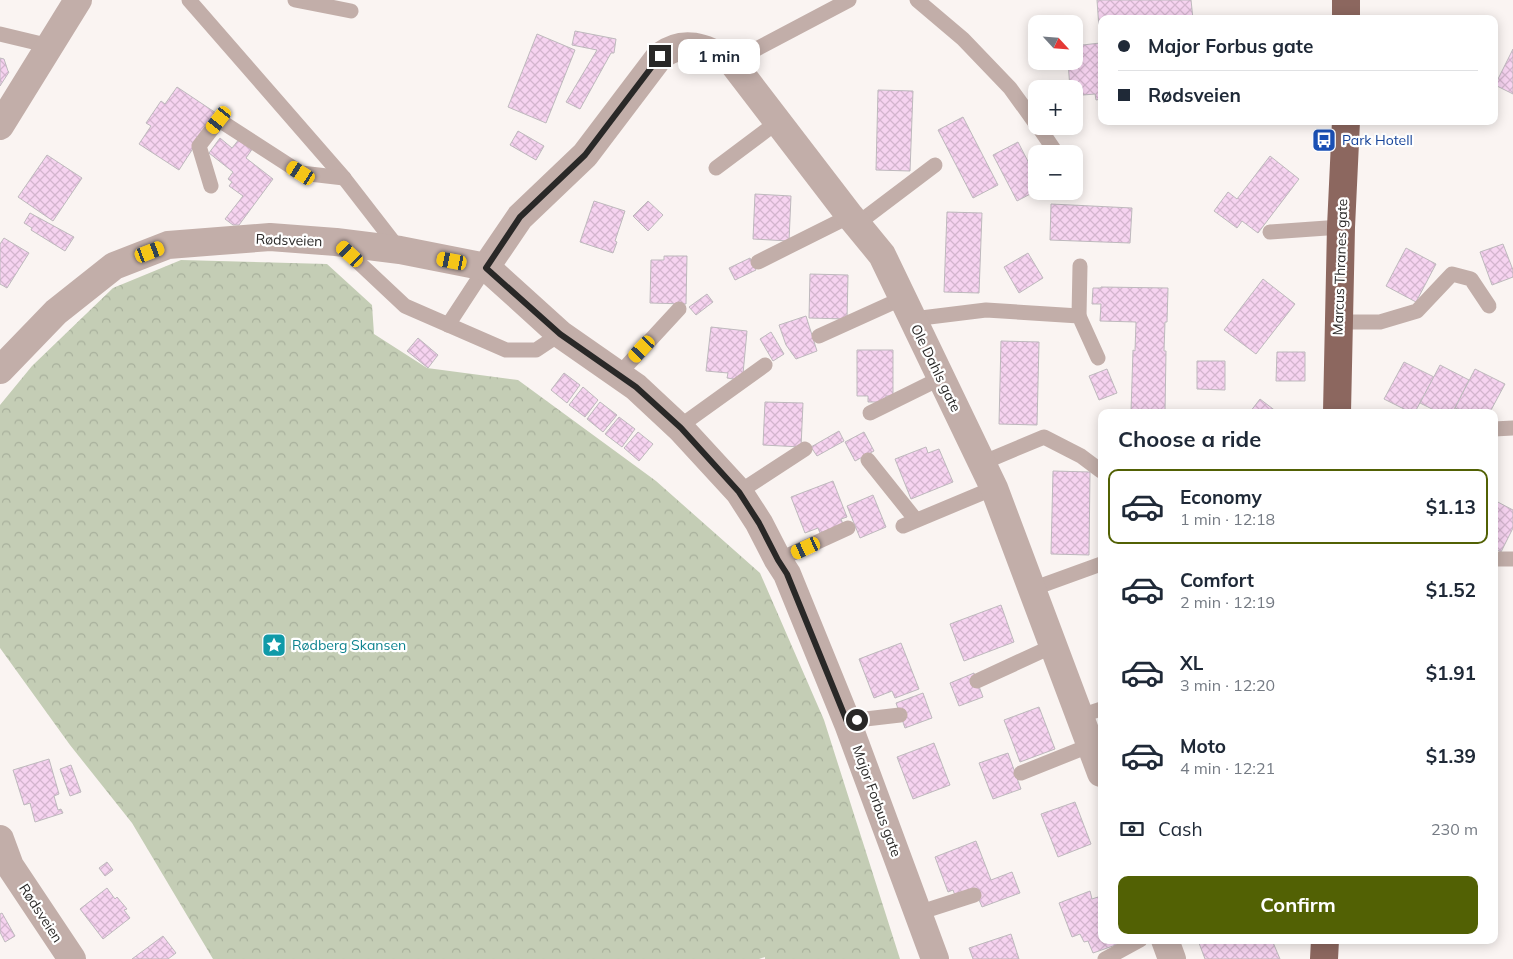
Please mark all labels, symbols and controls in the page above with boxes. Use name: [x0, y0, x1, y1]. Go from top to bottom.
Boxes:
north arrow: [1028, 15, 1082, 70]
map controls: [1028, 15, 1083, 200]
text: Major Forbus gate: [1148, 34, 1313, 58]
callout: 1 min: [678, 38, 760, 74]
route end: [649, 45, 671, 67]
text: 1 min: [698, 46, 740, 66]
button: +: [1028, 80, 1083, 135]
text: Rødsveien: [1148, 83, 1241, 107]
car: [203, 104, 234, 136]
bus stop icon: Park Hotell: [1311, 127, 1337, 153]
place label: Park Hotell: [1342, 131, 1413, 149]
button: −: [1028, 145, 1083, 200]
car: [284, 159, 317, 187]
street label: Marcus Thranes gate: [1329, 198, 1351, 336]
street label: Rødsveien: [255, 230, 323, 250]
car: [333, 238, 366, 270]
car: [133, 240, 166, 264]
car: [435, 251, 468, 271]
street label: Ole Dahls gate: [907, 321, 965, 415]
car: [626, 333, 657, 365]
text: Choose a ride: [1118, 425, 1261, 453]
icon: car: [1120, 484, 1165, 529]
text: Economy: [1180, 485, 1262, 509]
text: $1.13: [1426, 495, 1476, 519]
text: 1 min · 12:18: [1180, 509, 1275, 529]
car: [789, 535, 822, 561]
icon: car: [1120, 567, 1165, 612]
text: Comfort: [1180, 568, 1254, 592]
text: $1.52: [1426, 578, 1476, 602]
text: 2 min · 12:19: [1180, 592, 1275, 612]
place icon: Rødberg Skansen: [261, 632, 287, 658]
place label: Rødberg Skansen: [292, 636, 406, 654]
icon: car: [1120, 650, 1165, 695]
text: XL: [1180, 651, 1203, 675]
text: $1.91: [1426, 661, 1476, 685]
text: 3 min · 12:20: [1180, 675, 1275, 695]
route start: [846, 709, 868, 731]
icon: car: [1120, 733, 1165, 778]
text: Moto: [1180, 734, 1226, 758]
street label: Major Forbus gate: [848, 743, 906, 859]
text: $1.39: [1426, 744, 1476, 768]
text: 4 min · 12:21: [1180, 758, 1275, 778]
icon: cash: [1118, 815, 1146, 843]
text: Cash: [1158, 817, 1203, 841]
text: 230 m: [1431, 819, 1478, 839]
button: Confirm: [1118, 876, 1478, 934]
street label: Rødsveien: [15, 880, 67, 946]

